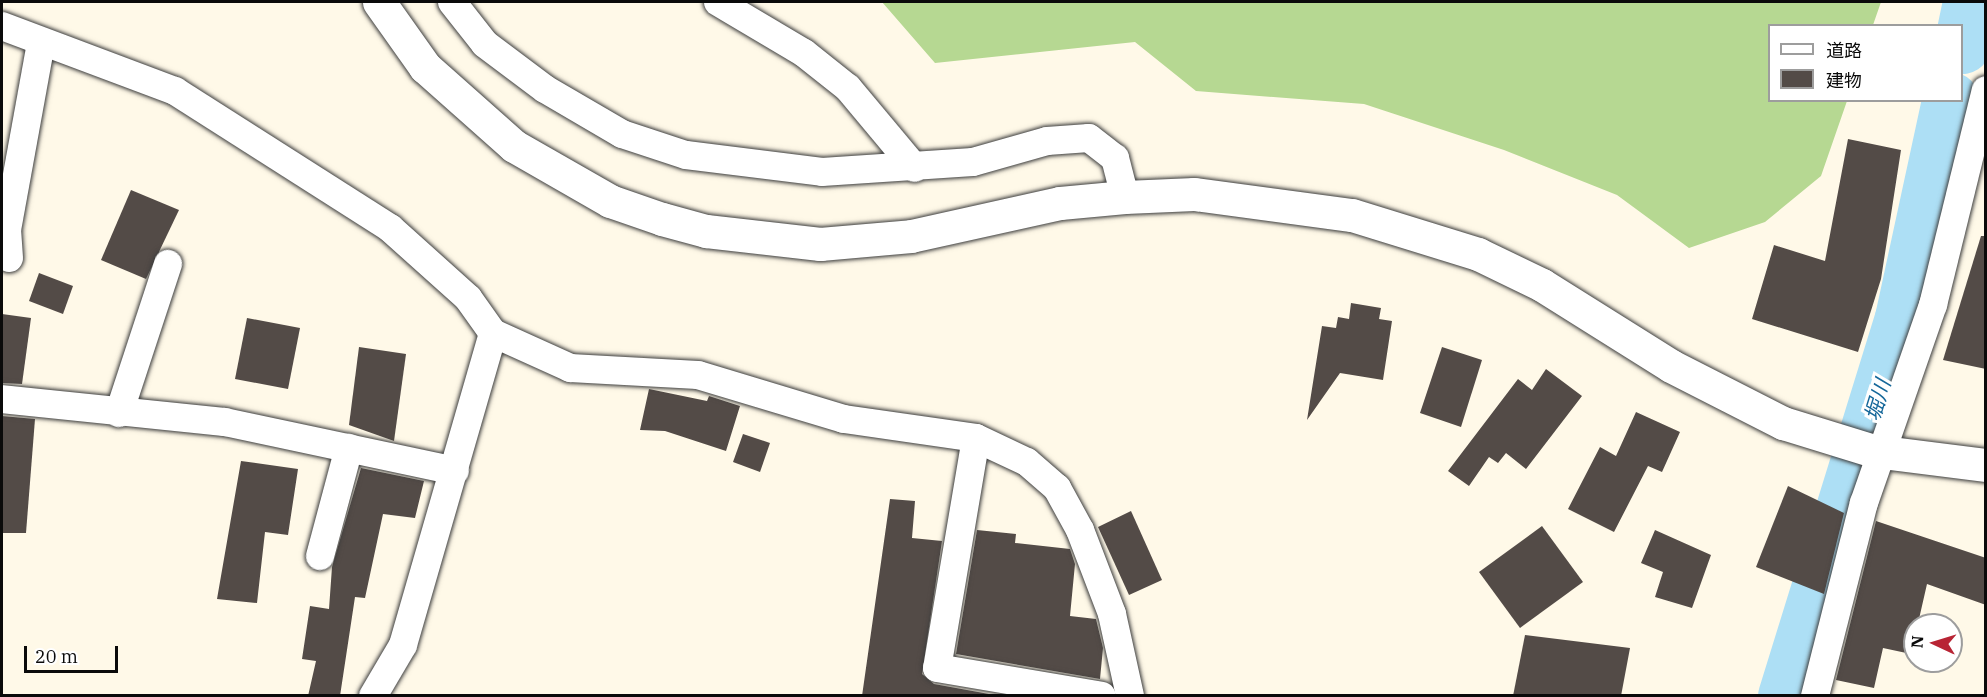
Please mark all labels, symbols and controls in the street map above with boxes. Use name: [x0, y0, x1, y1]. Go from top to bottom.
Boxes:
legend: [1768, 24, 1963, 102]
text: 道路: [1826, 39, 1862, 62]
text: 建物: [1826, 69, 1862, 92]
water label: 堀川: [1859, 376, 1895, 424]
north arrow: [1903, 613, 1963, 673]
scale bar: [27, 634, 122, 672]
text: N: [1907, 635, 1927, 649]
text: 20 m: [35, 645, 78, 668]

